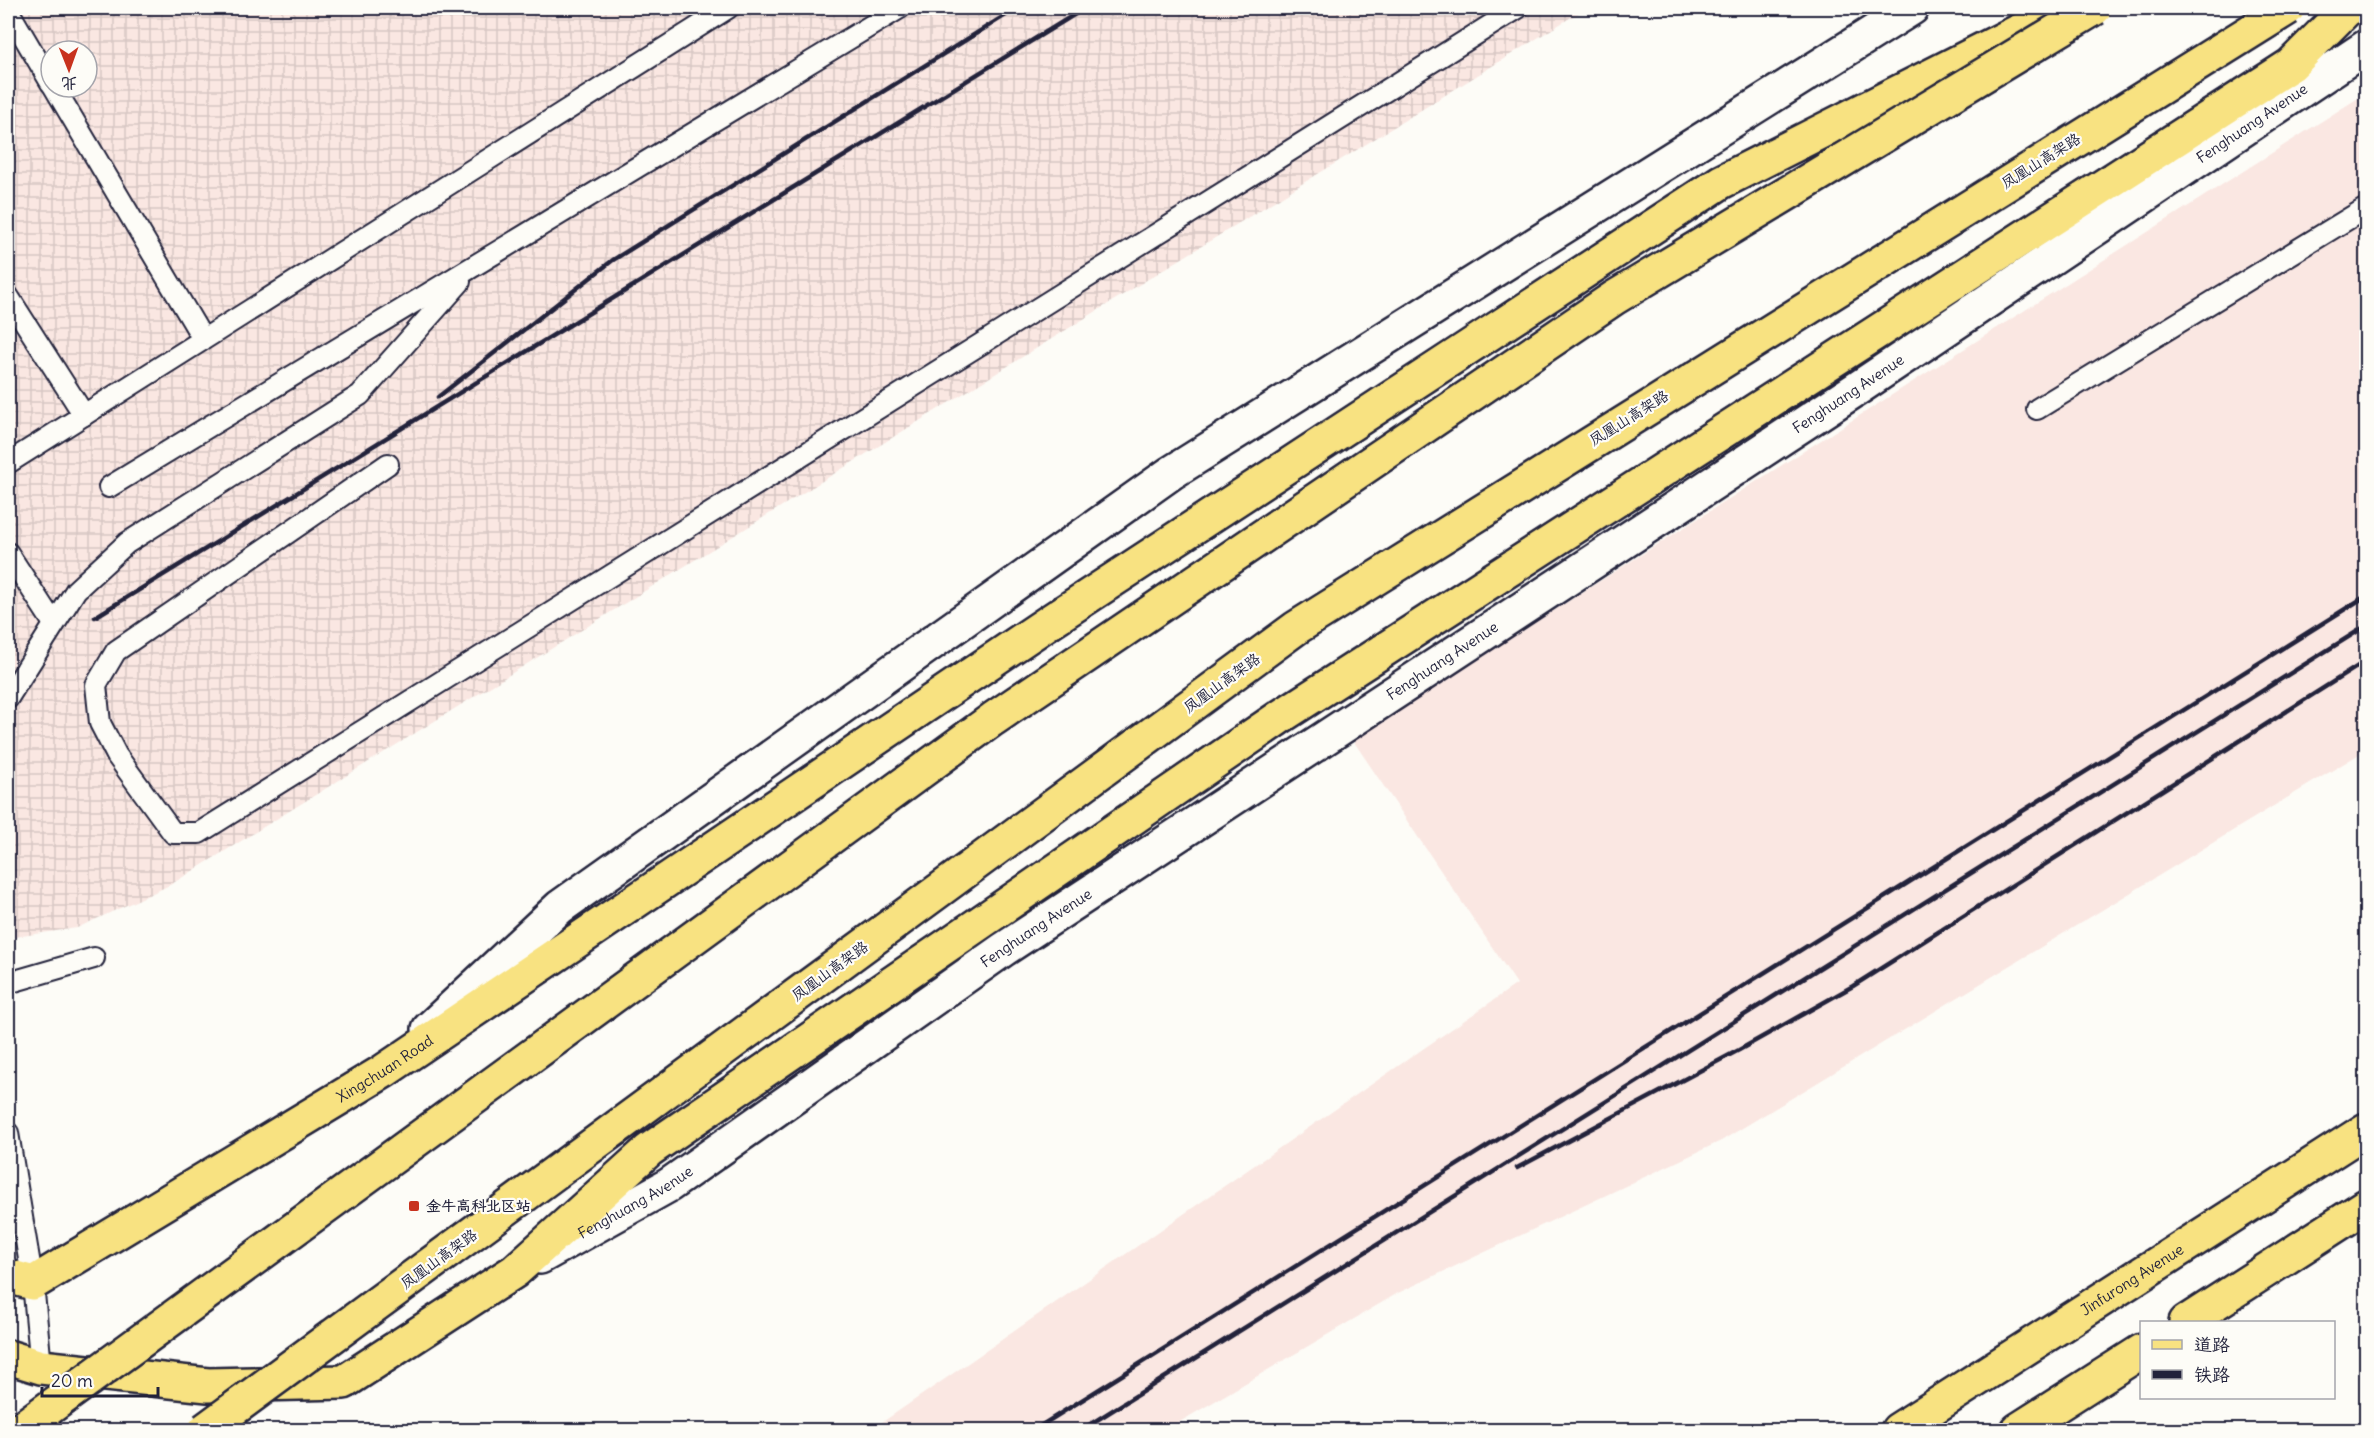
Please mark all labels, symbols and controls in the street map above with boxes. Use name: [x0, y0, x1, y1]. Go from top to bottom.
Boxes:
north arrow: [39, 39, 99, 99]
text: 北: [61, 74, 77, 94]
street label: Fenghuang Avenue: [2193, 79, 2311, 167]
street label: 凤凰山高架路: [1998, 129, 2084, 192]
street label: Fenghuang Avenue: [1789, 350, 1907, 437]
street label: 凤凰山高架路: [1586, 386, 1672, 449]
street label: Fenghuang Avenue: [1383, 617, 1501, 704]
street label: 凤凰山高架路: [1180, 648, 1264, 717]
street label: Fenghuang Avenue: [977, 884, 1095, 972]
street label: 凤凰山高架路: [788, 936, 872, 1005]
street label: Xingchuan Road: [333, 1031, 437, 1106]
street label: Fenghuang Avenue: [575, 1161, 696, 1243]
place label: 金牛高科北区站: [426, 1196, 531, 1215]
marker: 金牛高科北区站: [407, 1199, 421, 1213]
street label: 凤凰山高架路: [397, 1224, 481, 1293]
street label: Jinfurong Avenue: [2077, 1239, 2187, 1320]
legend: [2140, 1321, 2335, 1399]
text: 道路: [2194, 1333, 2230, 1356]
scale bar: [42, 1360, 158, 1398]
text: 铁路: [2194, 1363, 2230, 1386]
text: 20 m: [51, 1369, 93, 1392]

